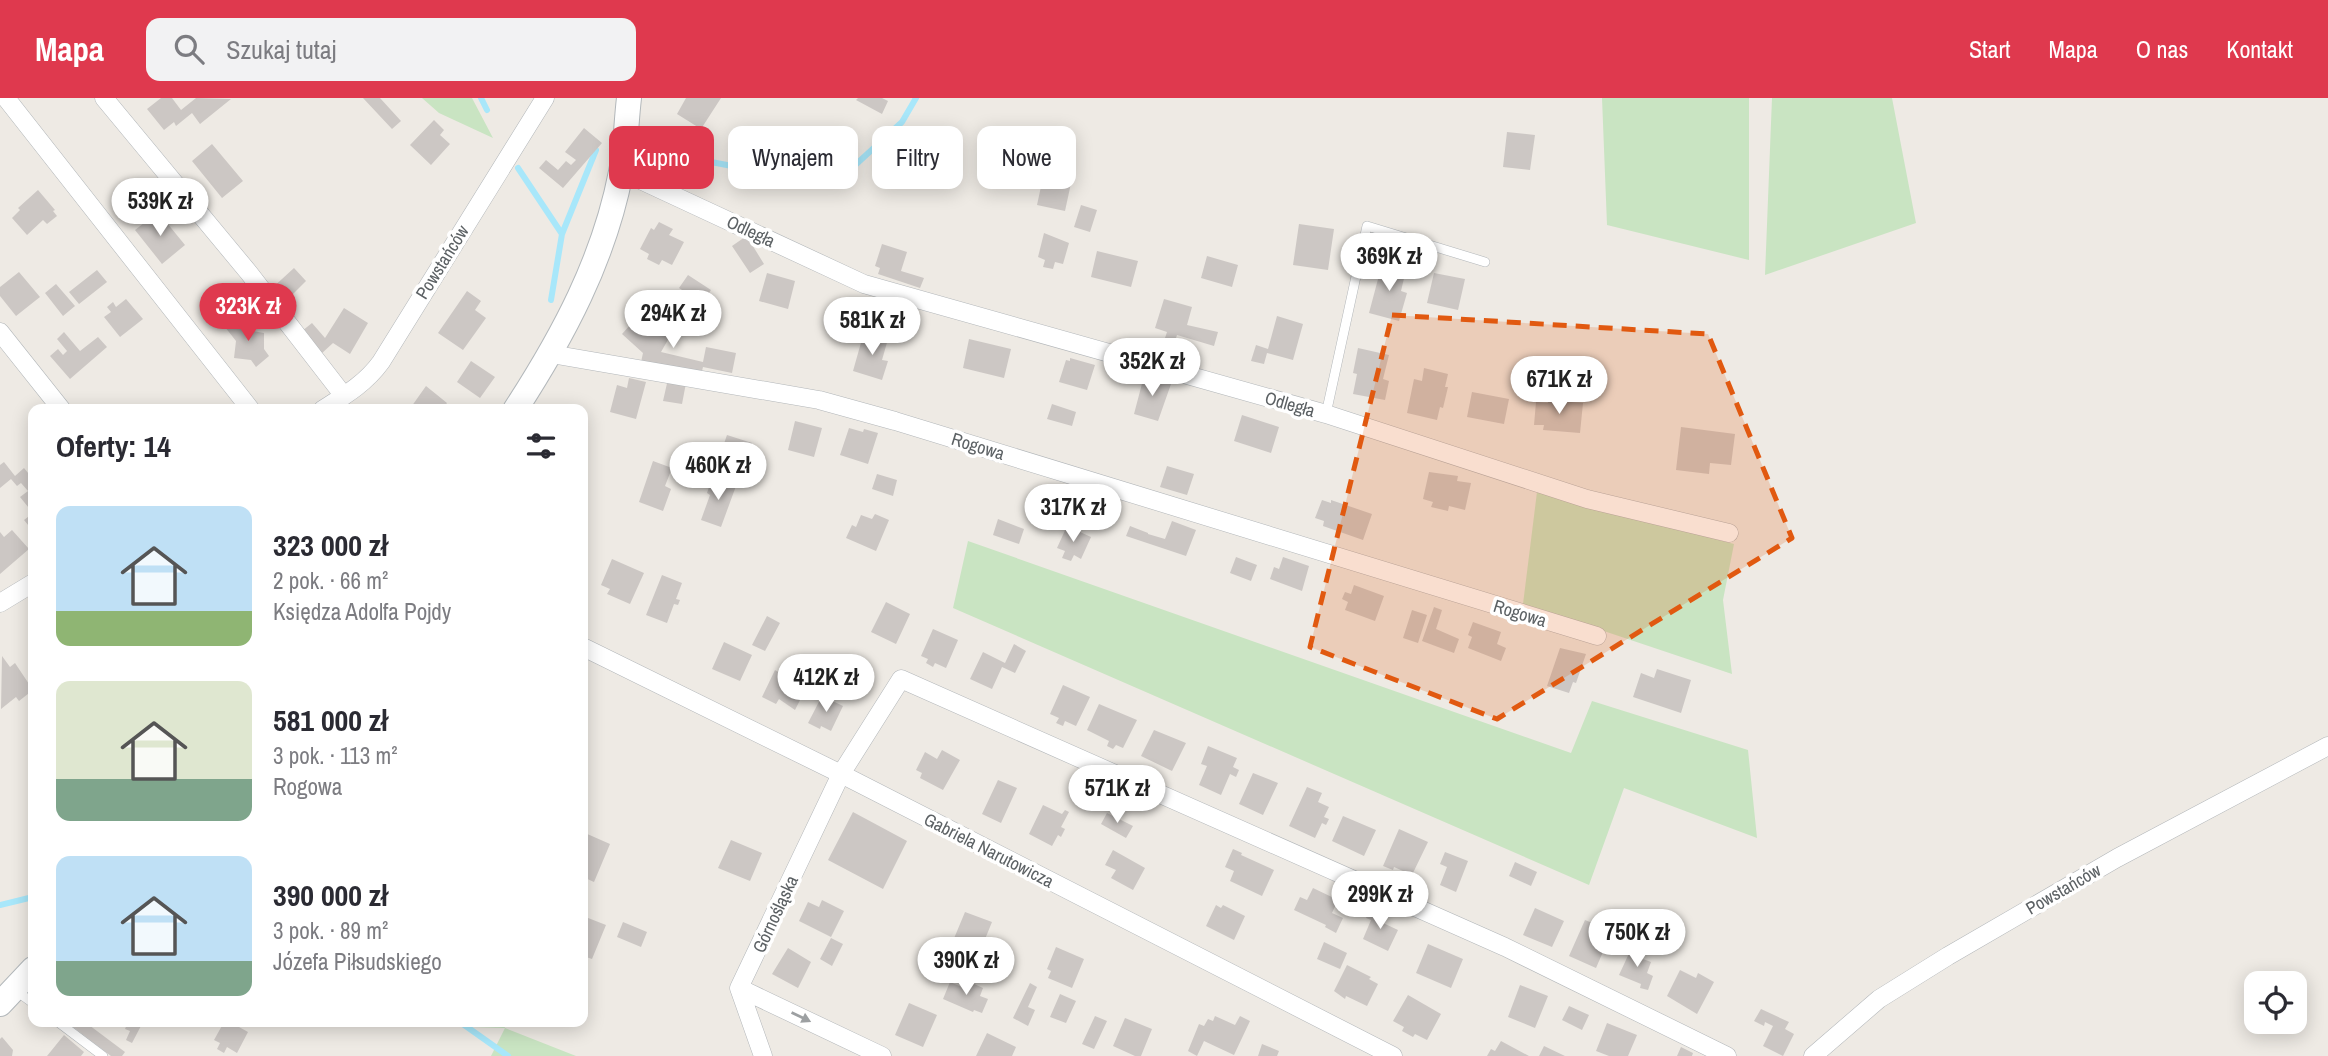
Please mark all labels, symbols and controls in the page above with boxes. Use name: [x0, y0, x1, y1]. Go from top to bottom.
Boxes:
search box: [146, 18, 636, 81]
text: Mapa: [35, 27, 104, 71]
icon: search: [170, 30, 208, 68]
text: Szukaj tutaj: [226, 32, 336, 67]
text: Start: [1969, 33, 2011, 65]
text: Mapa: [2049, 33, 2098, 65]
text: O nas: [2136, 33, 2188, 65]
text: Kontakt: [2226, 33, 2293, 65]
chip: Kupno: [609, 126, 714, 189]
chip: Wynajem: [728, 126, 858, 189]
chip: Filtry: [872, 126, 963, 189]
chip: Nowe: [977, 126, 1076, 189]
pin: 539K zł: [95, 178, 225, 238]
text: 539K zł: [128, 185, 193, 216]
street label: Odległa: [723, 209, 779, 253]
street label: Powstańców: [409, 220, 475, 304]
pin: 369K zł: [1324, 234, 1454, 293]
text: 369K zł: [1357, 240, 1422, 271]
pin: 323K zł: [183, 284, 313, 343]
text: 323K zł: [216, 290, 281, 321]
pin: 294K zł: [608, 290, 738, 350]
text: 294K zł: [641, 297, 706, 328]
pin: 581K zł: [807, 298, 937, 357]
text: 581K zł: [840, 304, 905, 335]
pin: 352K zł: [1087, 338, 1217, 398]
text: 352K zł: [1120, 345, 1185, 376]
pin: 671K zł: [1494, 356, 1624, 416]
text: 671K zł: [1527, 363, 1592, 394]
street label: Odległa: [1262, 385, 1318, 423]
text: Oferty: 14: [56, 426, 171, 466]
street label: Rogowa: [948, 426, 1008, 466]
icon: filters: [522, 427, 560, 465]
pin: 460K zł: [653, 442, 783, 502]
text: 460K zł: [686, 449, 751, 480]
pin: 317K zł: [1008, 484, 1138, 544]
text: 317K zł: [1041, 491, 1106, 522]
text: 323 000 zł: [273, 525, 388, 565]
icon: home: [112, 534, 196, 618]
text: 2 pok. · 66 m²: [273, 565, 388, 596]
street label: Rogowa: [1490, 593, 1550, 633]
text: Księdza Adolfa Pojdy: [273, 596, 451, 627]
pin: 412K zł: [761, 654, 891, 714]
text: 412K zł: [794, 661, 859, 692]
text: 581 000 zł: [273, 700, 388, 740]
icon: home: [112, 709, 196, 793]
text: 3 pok. · 113 m²: [273, 740, 397, 771]
pin: 571K zł: [1052, 766, 1182, 825]
text: Rogowa: [273, 771, 342, 802]
text: 571K zł: [1085, 772, 1150, 803]
street label: Gabriela Narutowicza: [920, 806, 1058, 894]
street label: Powstańców: [2021, 857, 2105, 921]
street label: Górnośląska: [746, 871, 804, 957]
pin: 299K zł: [1315, 872, 1445, 931]
text: 390 000 zł: [273, 875, 388, 915]
text: 299K zł: [1348, 878, 1413, 909]
icon: home: [112, 884, 196, 968]
pin: 750K zł: [1572, 910, 1702, 969]
text: 3 pok. · 89 m²: [273, 915, 388, 946]
text: 750K zł: [1605, 916, 1670, 947]
pin: 390K zł: [901, 937, 1031, 997]
text: 390K zł: [934, 944, 999, 975]
text: Józefa Piłsudskiego: [273, 946, 442, 977]
map controls: [2244, 971, 2307, 1034]
button: locate: [2244, 971, 2307, 1034]
one-way arrow: [791, 1012, 811, 1023]

